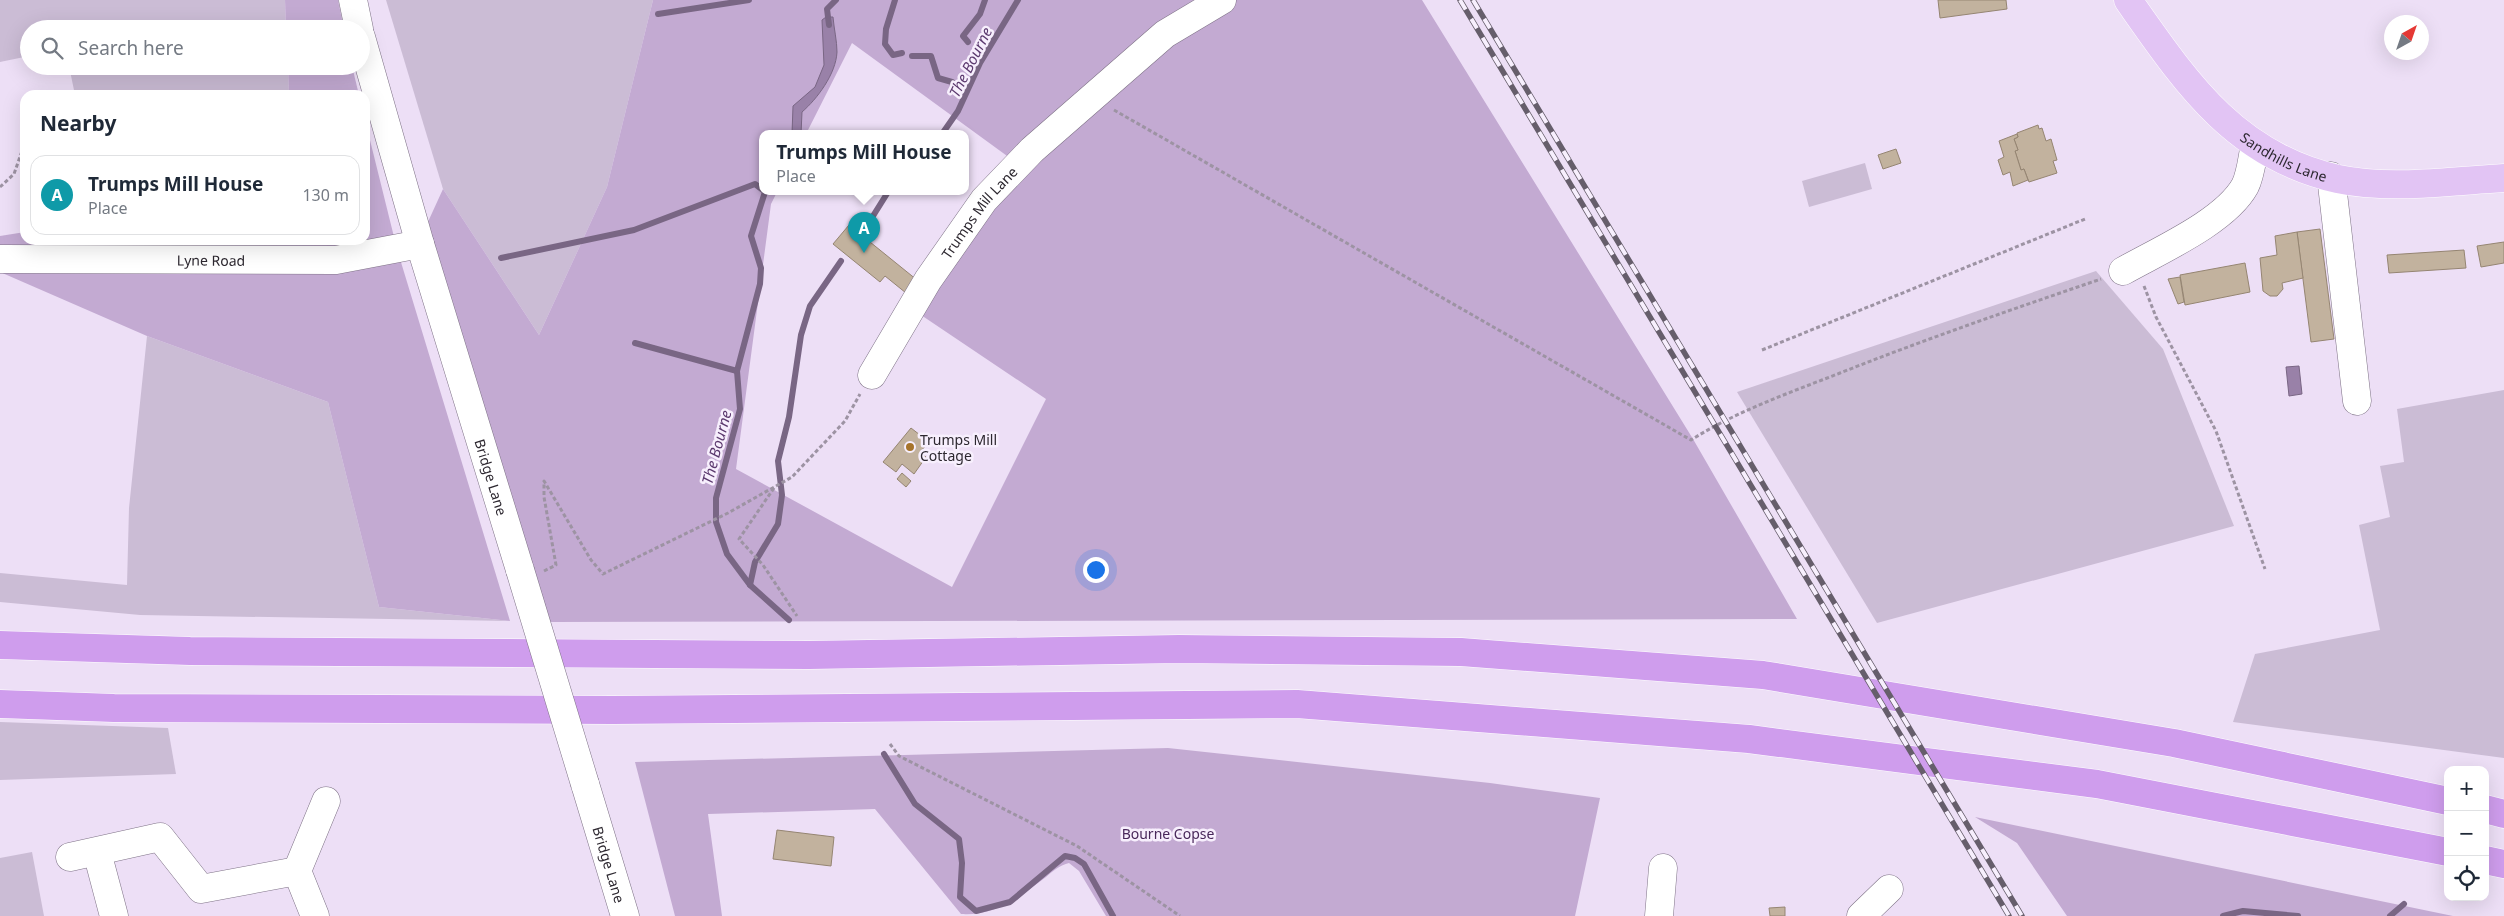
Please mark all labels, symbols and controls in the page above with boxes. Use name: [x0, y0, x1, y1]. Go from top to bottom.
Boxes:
north arrow: [2384, 15, 2429, 60]
search box: [20, 20, 370, 75]
water label: The Bourne: [944, 23, 996, 100]
icon: search: [38, 34, 66, 62]
text: Search here: [78, 35, 184, 61]
text: Nearby: [40, 109, 116, 137]
street label: Sandhills Lane: [2237, 127, 2329, 185]
popup: [759, 130, 969, 195]
text: Trumps Mill House: [776, 139, 952, 165]
street label: Trumps Mill Lane: [937, 162, 1021, 262]
text: Place: [776, 165, 816, 187]
text: Trumps Mill House: [88, 171, 263, 197]
text: A: [51, 184, 63, 206]
text: 130 m: [302, 184, 349, 206]
text: Place: [88, 197, 128, 219]
pin: A: [848, 212, 880, 253]
street label: Lyne Road: [177, 250, 245, 269]
water label: The Bourne: [697, 407, 736, 486]
place label: Trumps Mill Cottage: [920, 430, 997, 465]
street label: Bridge Lane: [471, 436, 512, 518]
marker: Trumps Mill Cottage: [904, 441, 916, 453]
your location: [1083, 557, 1109, 583]
map controls: [2444, 766, 2489, 901]
button: +: [2444, 766, 2489, 811]
button: −: [2444, 811, 2489, 856]
street label: Bridge Lane: [589, 824, 630, 905]
park label: Bourne Copse: [1122, 824, 1214, 843]
button: locate: [2444, 856, 2489, 901]

